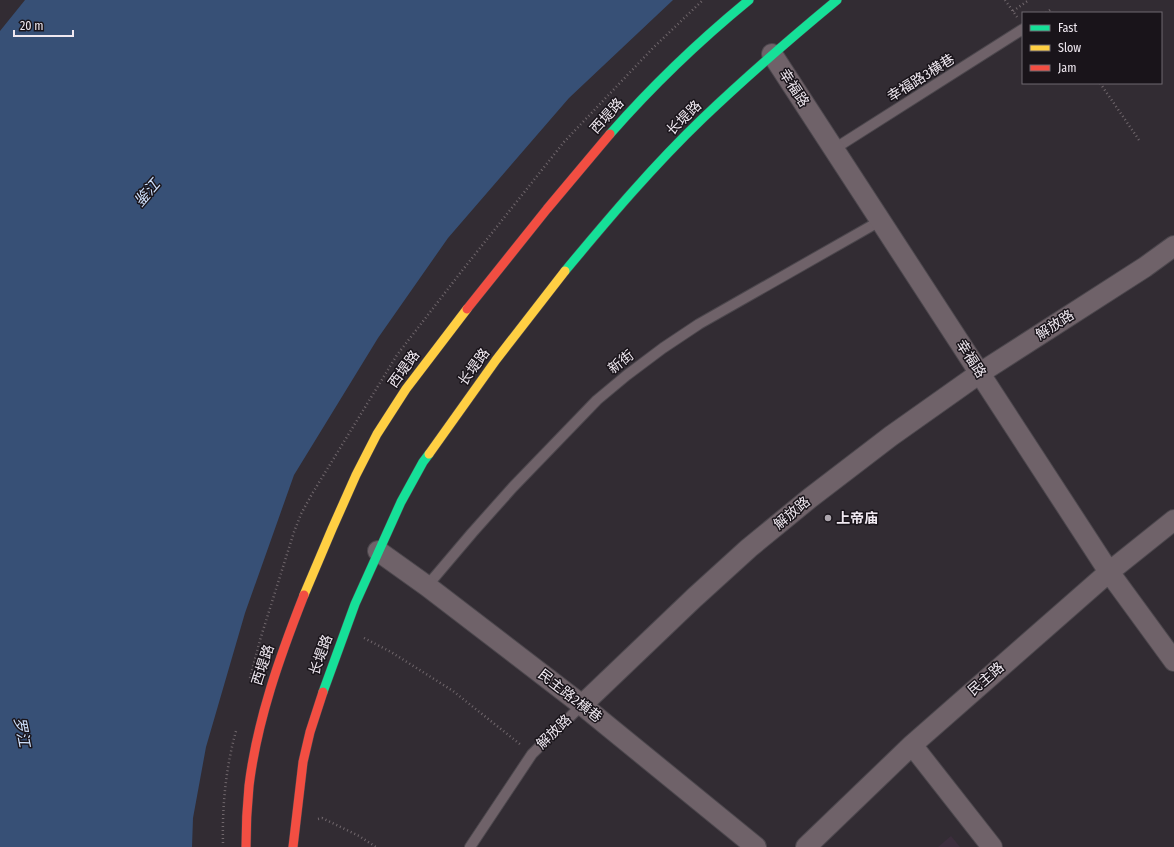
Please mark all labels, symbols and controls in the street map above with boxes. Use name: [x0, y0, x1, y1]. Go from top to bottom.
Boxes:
scale bar: [14, 12, 73, 38]
legend: [1022, 12, 1162, 84]
text: 20 m: [20, 19, 44, 33]
text: Fast: [1058, 21, 1077, 35]
text: Slow: [1058, 41, 1081, 55]
street label: 幸福路3横巷: [884, 51, 958, 105]
text: Jam: [1058, 61, 1076, 75]
street label: 幸福路: [775, 66, 813, 110]
street label: 西堤路: [587, 95, 627, 137]
street label: 长堤路: [663, 97, 705, 139]
water label: 鉴江: [130, 174, 165, 210]
street label: 解放路: [1033, 306, 1077, 344]
street label: 幸福路: [952, 337, 990, 381]
street label: 长堤路: [455, 345, 493, 389]
street label: 西堤路: [385, 347, 423, 391]
street label: 新街: [605, 347, 637, 377]
street label: 解放路: [770, 493, 814, 533]
place label: 上帝庙: [836, 510, 878, 527]
marker: 上帝庙: [823, 513, 833, 523]
street label: 长堤路: [306, 632, 336, 678]
street label: 西堤路: [248, 642, 278, 688]
street label: 民主路: [965, 659, 1007, 699]
street label: 民主路2横巷: [535, 666, 605, 726]
street label: 解放路: [533, 711, 575, 753]
water label: 罗江: [10, 716, 34, 750]

